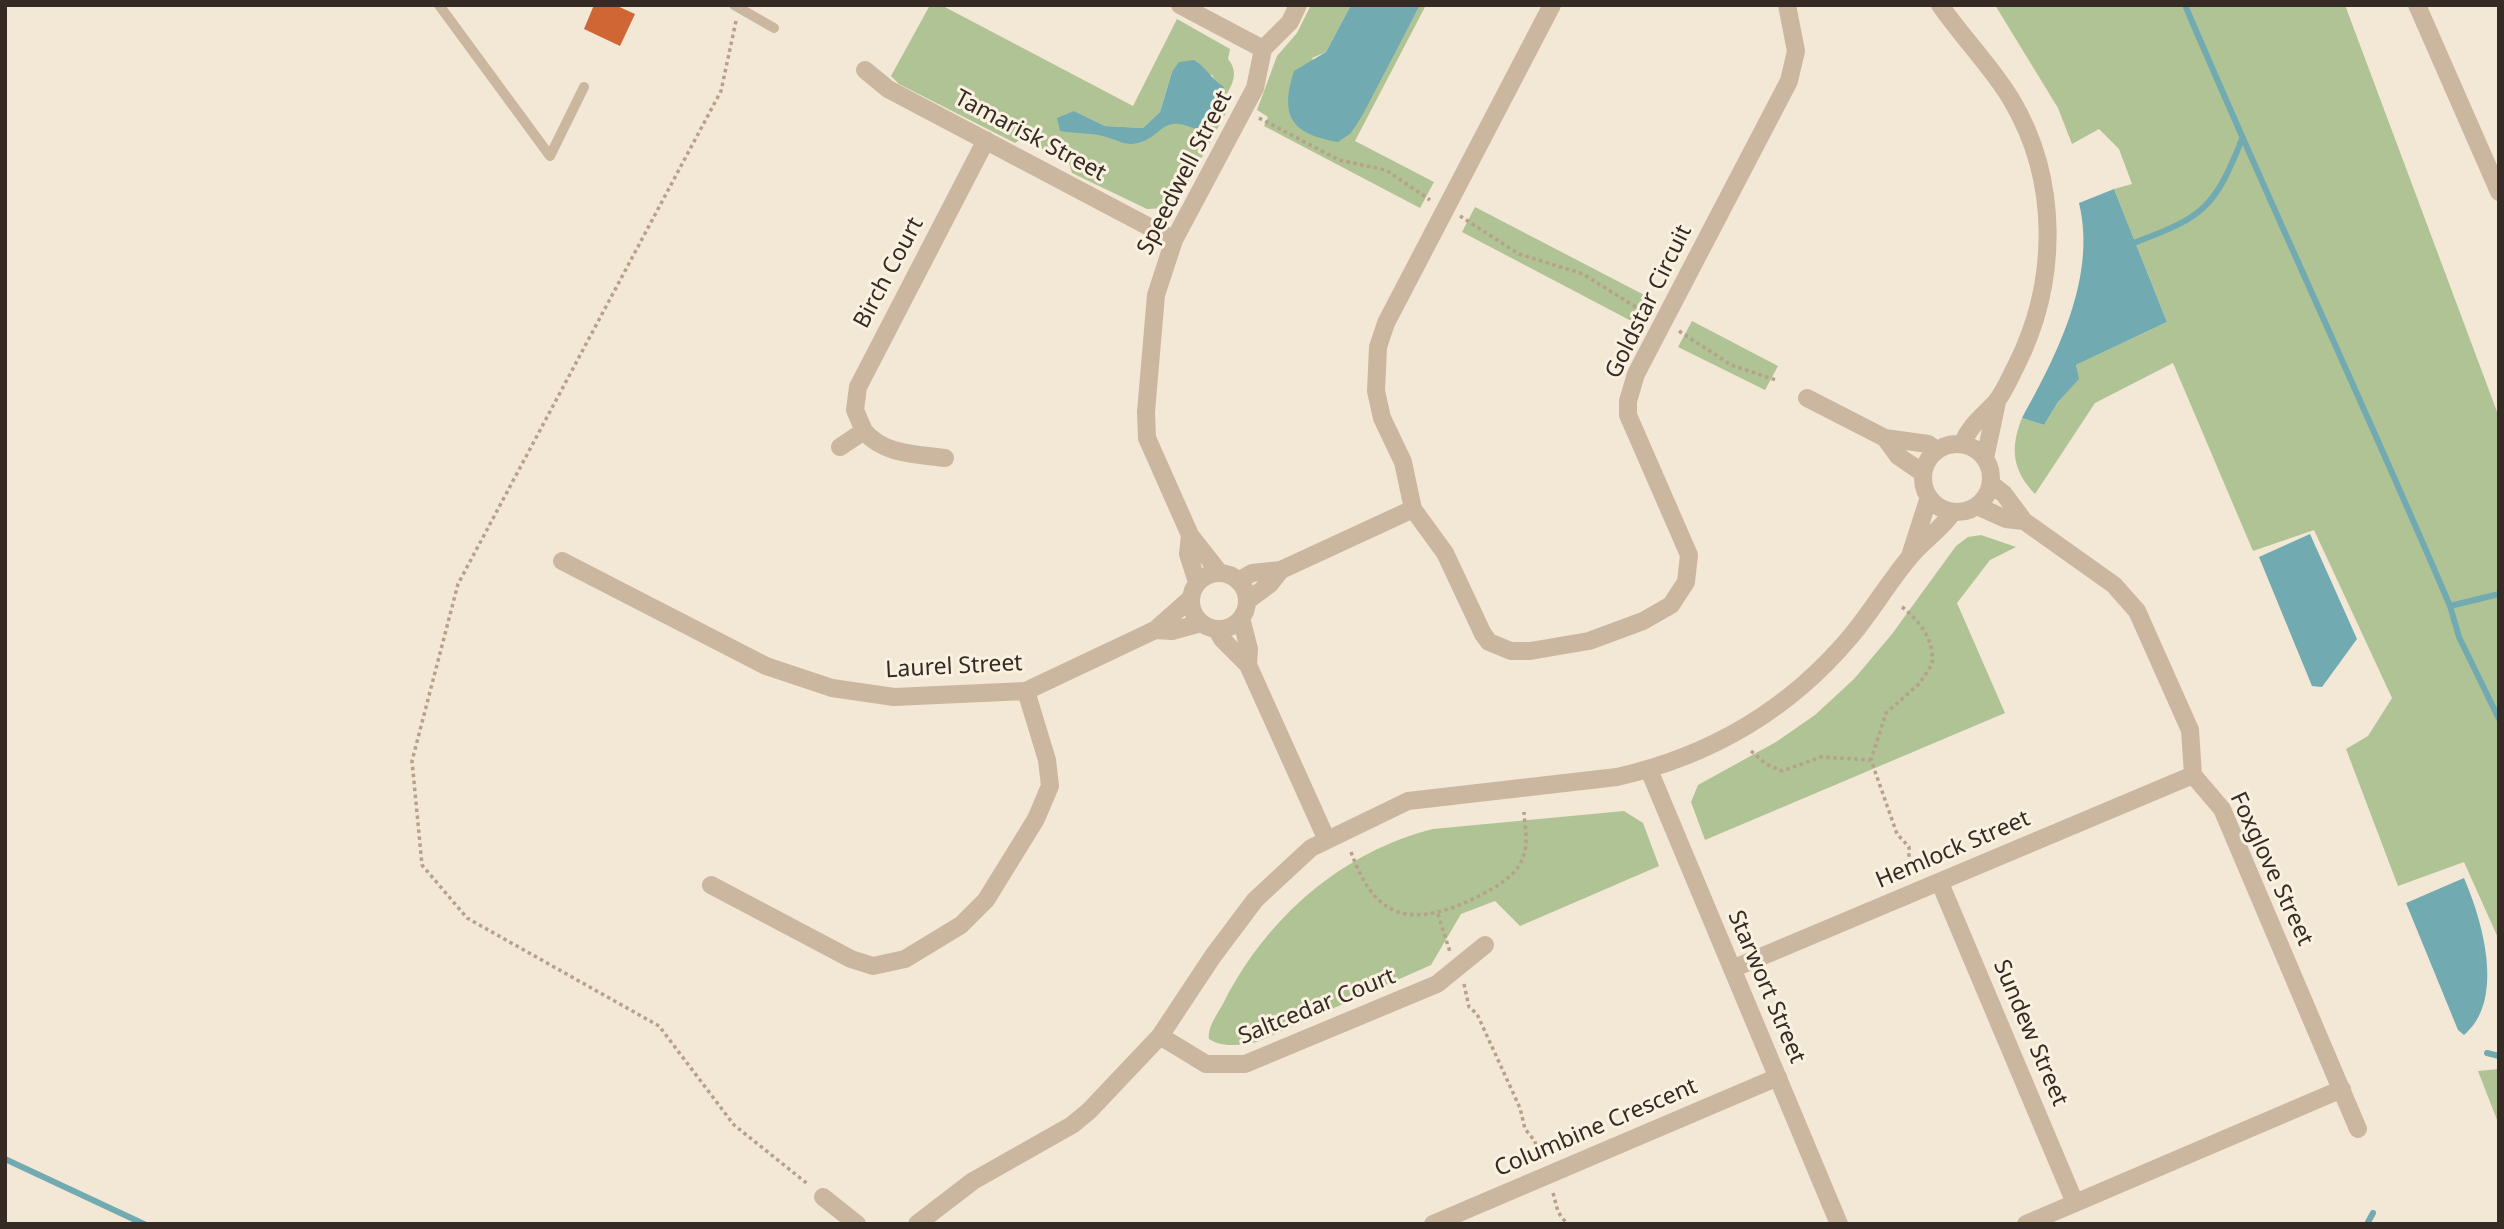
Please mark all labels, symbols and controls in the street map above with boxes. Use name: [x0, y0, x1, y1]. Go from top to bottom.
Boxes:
street label: Tamarisk Street: [950, 85, 1110, 187]
street label: Speedwell Street: [1132, 87, 1238, 259]
street label: Birch Court: [848, 213, 930, 333]
street label: Goldstar Circuit: [1600, 221, 1698, 383]
street label: Laurel Street: [885, 650, 1023, 684]
street label: Foxglove Street: [2223, 788, 2319, 950]
street label: Hemlock Street: [1872, 805, 2034, 895]
street label: Starwort Street: [1721, 906, 1811, 1068]
street label: Sundew Street: [1987, 956, 2073, 1110]
street label: Saltcedar Court: [1235, 963, 1399, 1051]
street label: Columbine Crescent: [1491, 1073, 1701, 1183]

